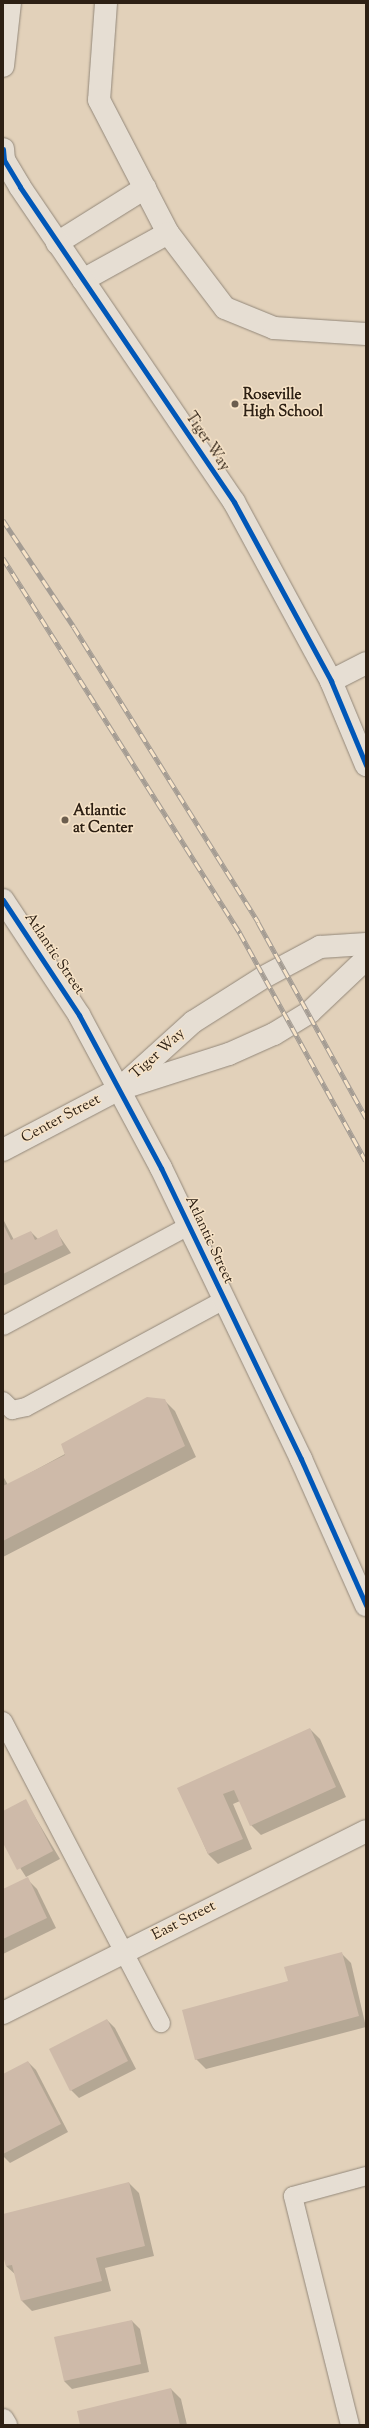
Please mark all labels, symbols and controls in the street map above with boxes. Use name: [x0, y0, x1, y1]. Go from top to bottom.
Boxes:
place label: Roseville High School: [243, 386, 323, 421]
marker: Roseville High School: [230, 399, 240, 409]
street label: Tiger Way: [181, 409, 233, 475]
place label: Atlantic at Center: [73, 802, 133, 837]
marker: Atlantic at Center: [60, 815, 70, 825]
street label: Atlantic Street: [20, 910, 88, 998]
street label: Tiger Way: [127, 1025, 189, 1083]
street label: Center Street: [18, 1091, 104, 1147]
street label: Atlantic Street: [181, 1193, 237, 1287]
street label: East Street: [149, 1897, 219, 1945]

